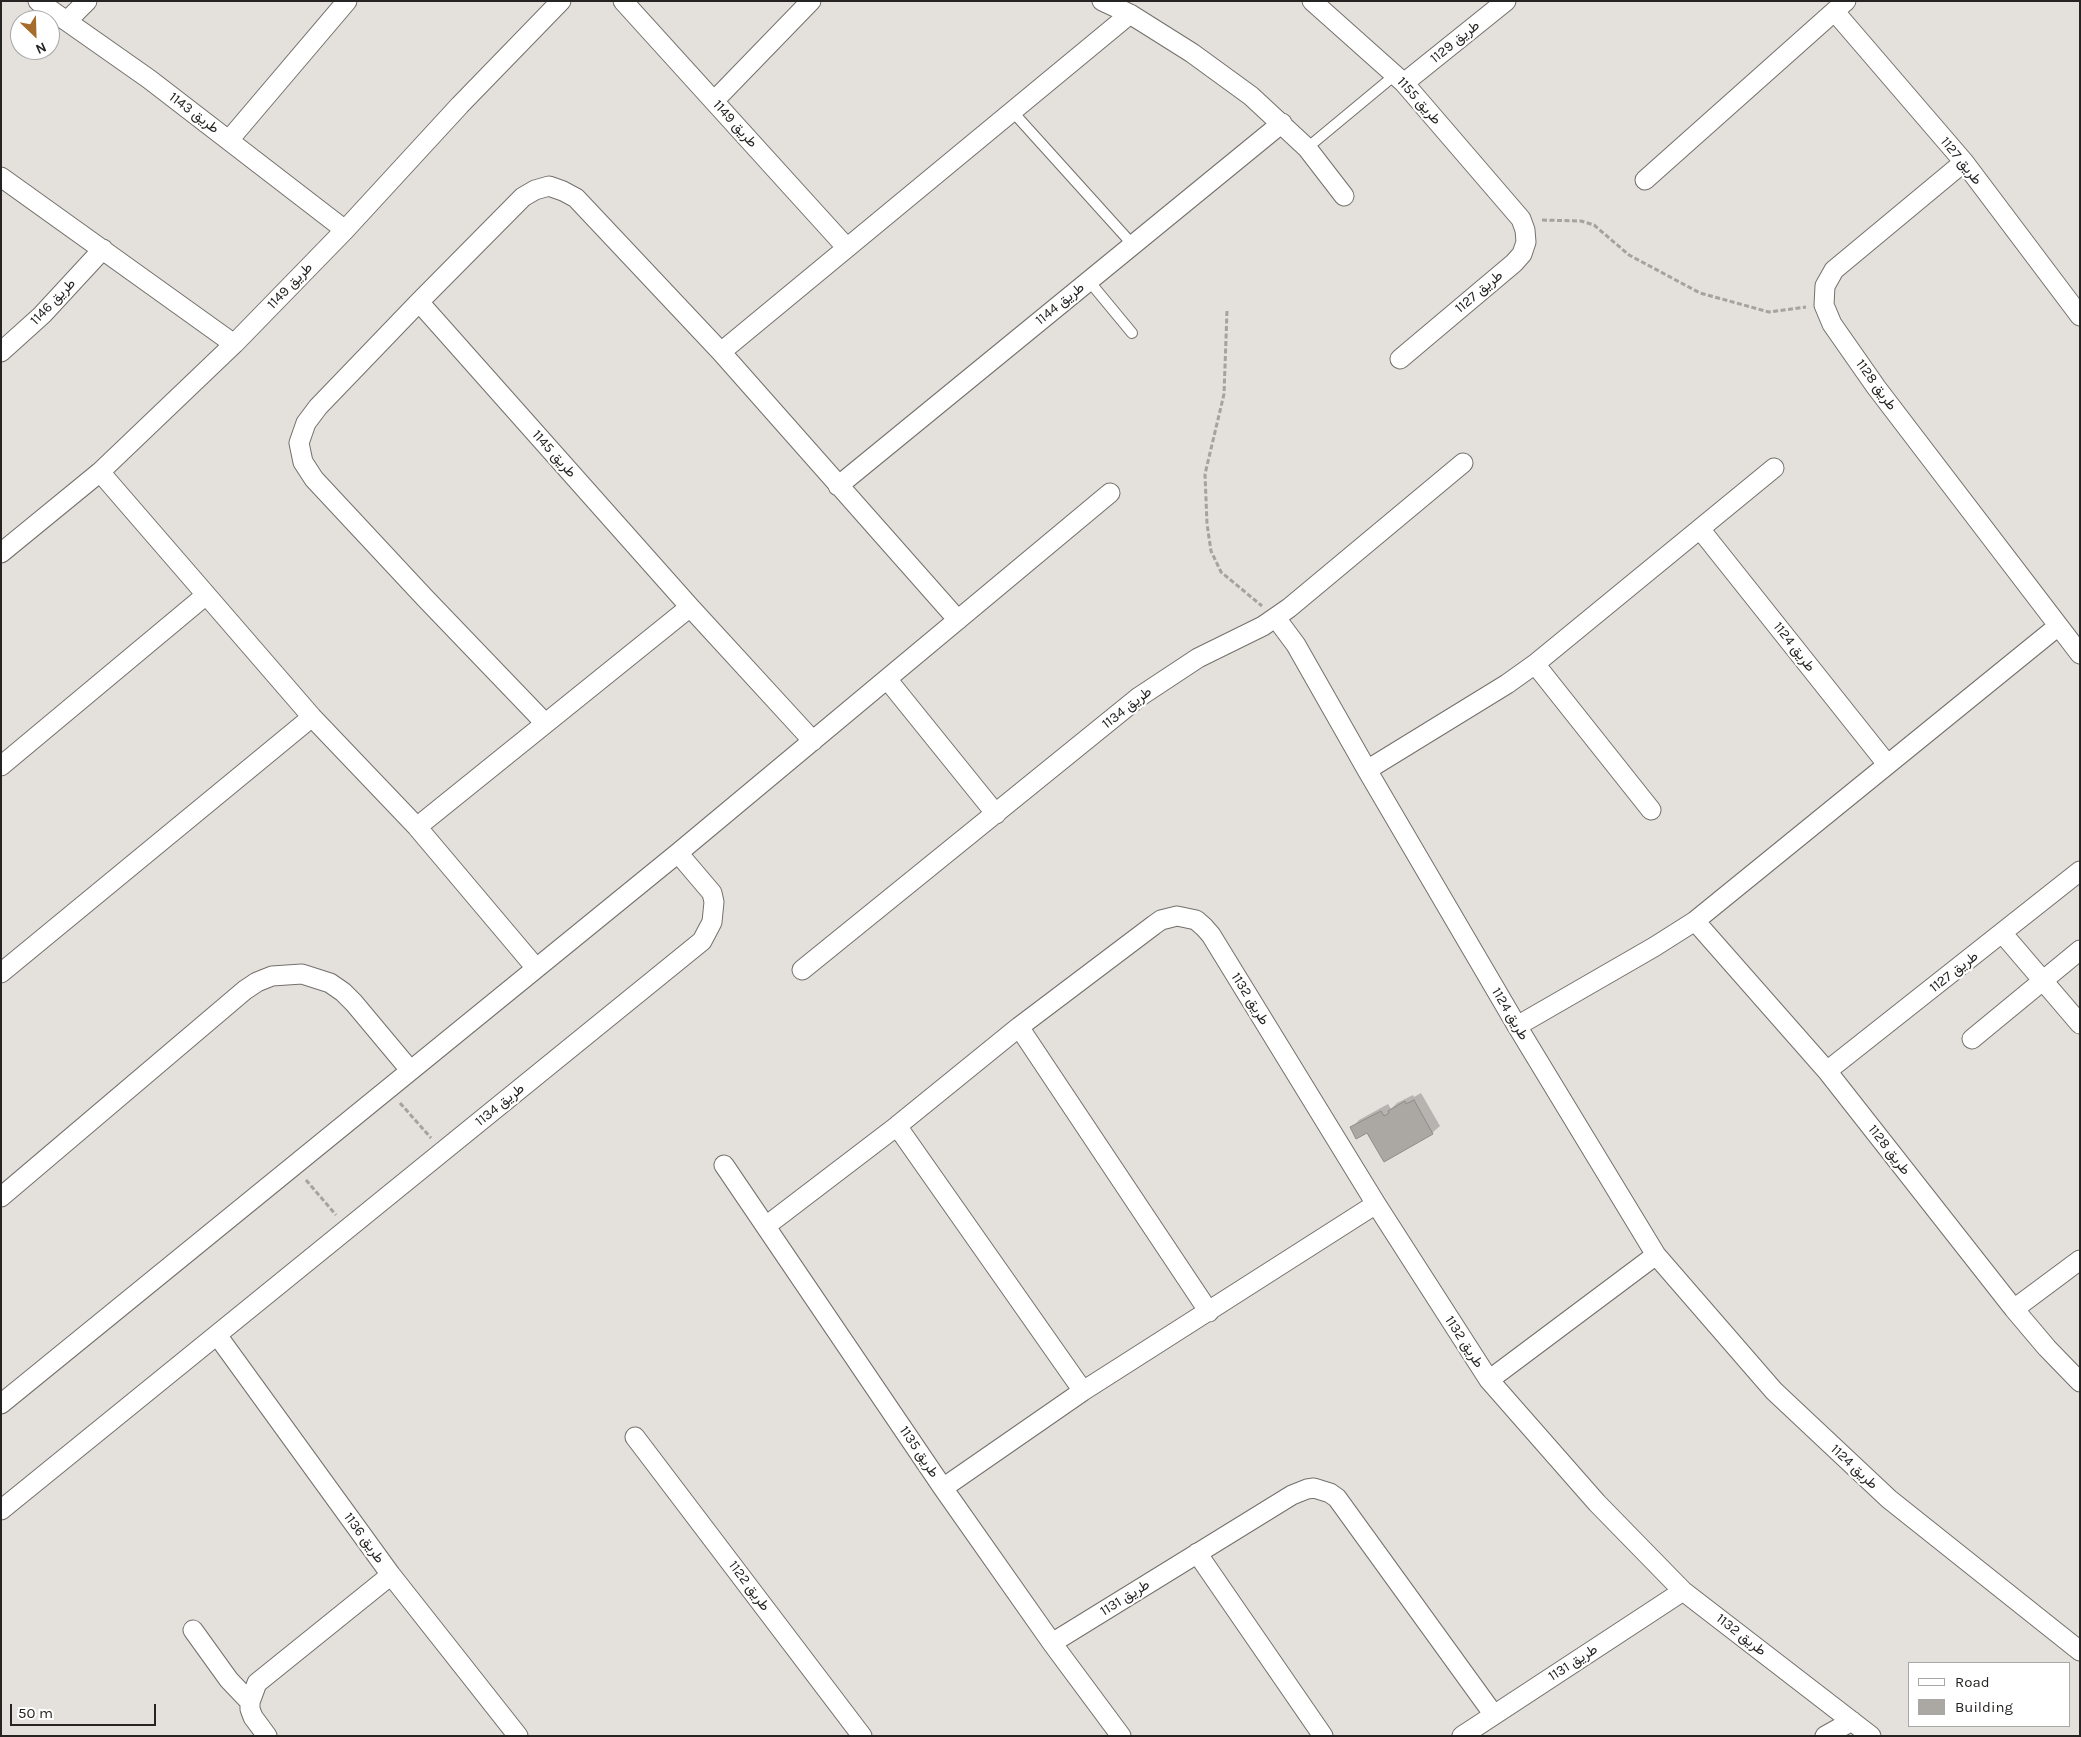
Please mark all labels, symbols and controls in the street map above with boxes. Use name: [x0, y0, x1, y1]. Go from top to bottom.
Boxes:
north arrow: [10, 10, 60, 60]
street label: طريق 1129: [1427, 17, 1483, 67]
text: N: [33, 38, 49, 58]
street label: طريق 1155: [1393, 74, 1445, 128]
street label: طريق 1143: [166, 89, 222, 137]
street label: طريق 1149: [709, 97, 761, 151]
street label: طريق 1127: [1937, 134, 1985, 188]
street label: طريق 1149: [264, 259, 316, 313]
street label: طريق 1127: [1452, 267, 1506, 317]
street label: طريق 1146: [27, 275, 79, 329]
street label: طريق 1144: [1032, 279, 1088, 329]
street label: طريق 1128: [1852, 356, 1900, 414]
street label: طريق 1145: [528, 427, 580, 481]
street label: طريق 1124: [1769, 619, 1819, 675]
street label: طريق 1134: [1099, 683, 1155, 733]
street label: طريق 1127: [1926, 948, 1982, 996]
street label: طريق 1132: [1227, 970, 1273, 1028]
street label: طريق 1124: [1488, 985, 1532, 1043]
street label: طريق 1134: [472, 1080, 528, 1130]
street label: طريق 1128: [1864, 1122, 1914, 1178]
street label: طريق 1132: [1441, 1313, 1487, 1371]
street label: طريق 1135: [896, 1423, 942, 1481]
street label: طريق 1124: [1827, 1441, 1881, 1493]
street label: طريق 1136: [340, 1509, 388, 1567]
street label: طريق 1122: [725, 1558, 773, 1614]
street label: طريق 1131: [1097, 1576, 1153, 1620]
street label: طريق 1132: [1713, 1610, 1769, 1660]
street label: طريق 1131: [1545, 1641, 1601, 1685]
legend: [1908, 1662, 2071, 1727]
text: Road: [1955, 1673, 1990, 1691]
scale bar: [12, 1694, 159, 1726]
text: Building: [1955, 1698, 2013, 1716]
text: 50 m: [18, 1704, 53, 1722]

